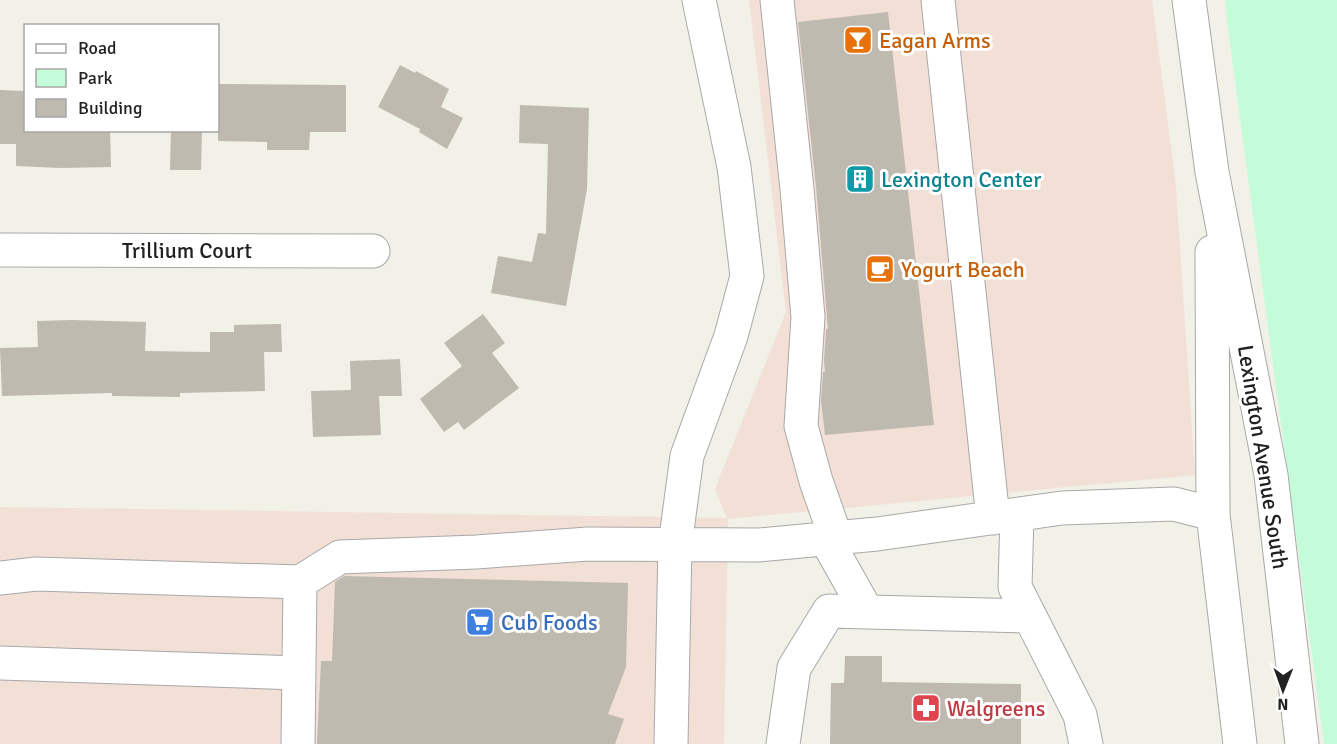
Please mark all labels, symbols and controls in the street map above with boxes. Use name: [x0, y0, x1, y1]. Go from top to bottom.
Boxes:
legend: [24, 24, 219, 132]
bar icon: Eagan Arms: [842, 24, 874, 56]
place label: Eagan Arms: [879, 27, 991, 54]
text: Road: [78, 37, 117, 59]
text: Park: [78, 67, 113, 89]
text: Building: [78, 97, 142, 119]
building icon: Lexington Center: [844, 163, 876, 195]
place label: Lexington Center: [881, 166, 1041, 193]
street label: Trillium Court: [122, 237, 252, 264]
cafe icon: Yogurt Beach: [864, 253, 896, 285]
place label: Yogurt Beach: [901, 256, 1025, 283]
street label: Lexington Avenue South: [1232, 343, 1294, 571]
supermarket icon: Cub Foods: [464, 606, 496, 638]
place label: Cub Foods: [501, 609, 598, 636]
north arrow: [1253, 660, 1313, 720]
pharmacy icon: Walgreens: [910, 692, 942, 724]
text: N: [1277, 694, 1288, 714]
place label: Walgreens: [947, 695, 1045, 722]

